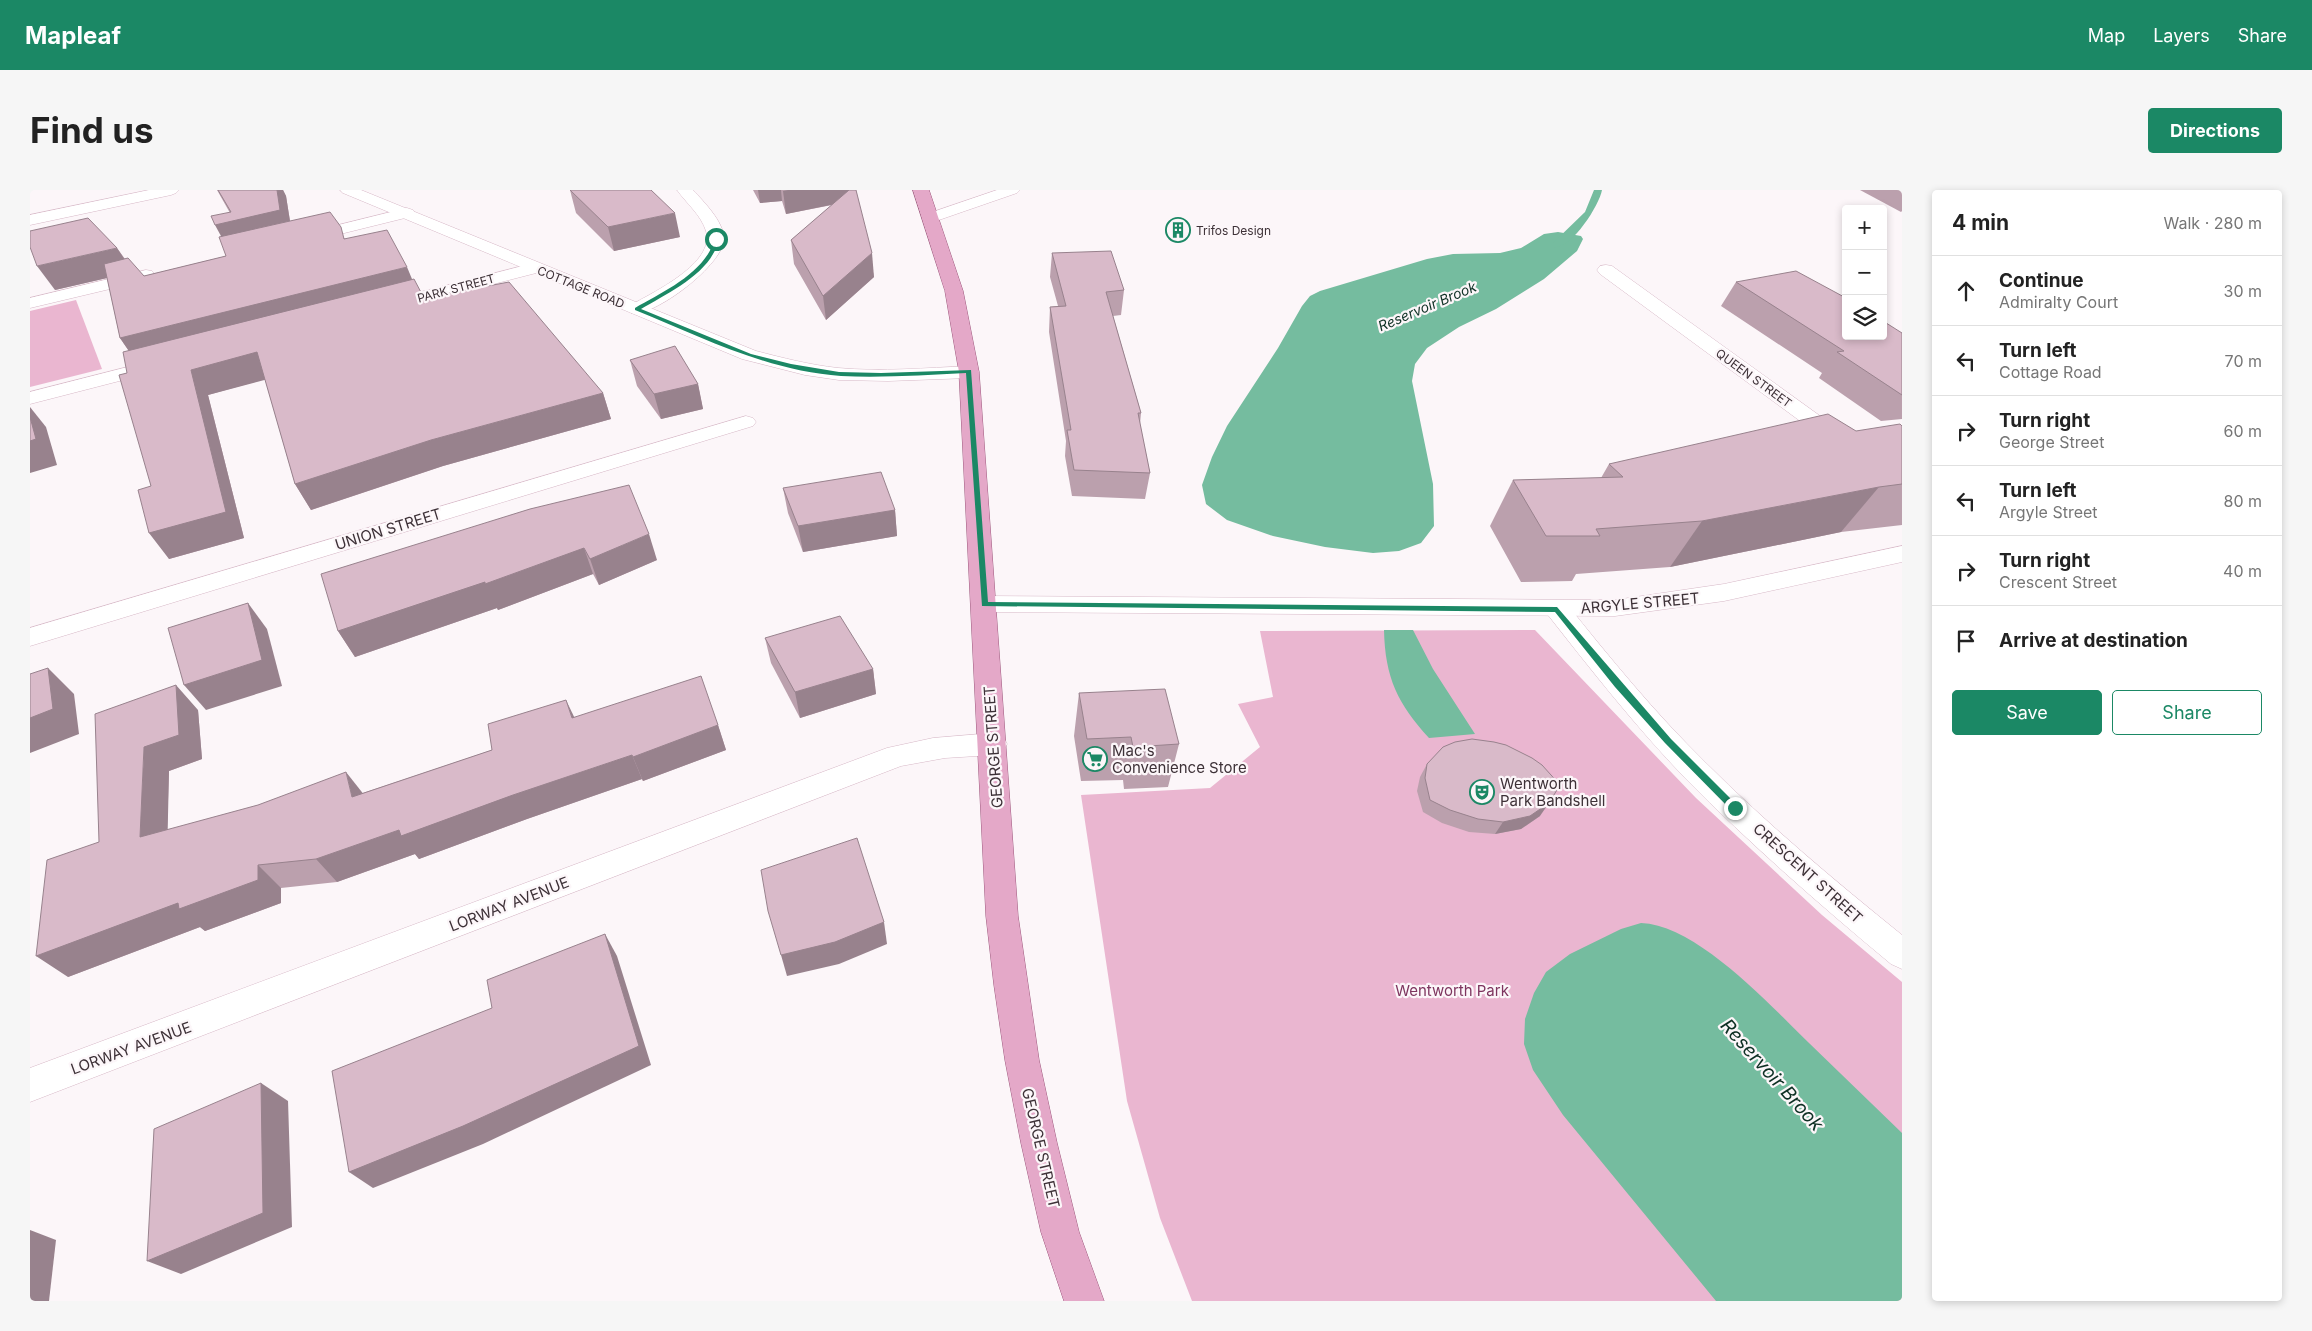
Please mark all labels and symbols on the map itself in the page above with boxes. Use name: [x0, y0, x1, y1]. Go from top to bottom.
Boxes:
building icon: Trifos Design: [1165, 217, 1191, 243]
place label: Trifos Design: [1196, 223, 1271, 238]
route start: [705, 228, 728, 251]
street label: COTTAGE ROAD: [535, 263, 627, 311]
street label: PARK STREET: [416, 270, 497, 306]
water label: Reservoir Brook: [1375, 278, 1479, 334]
street label: QUEEN STREET: [1713, 345, 1795, 411]
street label: UNION STREET: [333, 504, 443, 554]
street label: ARGYLE STREET: [1580, 588, 1700, 618]
street label: GEORGE STREET: [979, 685, 1007, 809]
place label: Mac's Convenience Store: [1112, 741, 1247, 777]
supermarket icon: Mac's Convenience Store: [1082, 746, 1108, 772]
place label: Wentworth Park Bandshell: [1500, 774, 1605, 810]
theatre icon: Wentworth Park Bandshell: [1469, 779, 1495, 805]
route end: [1724, 797, 1747, 820]
street label: CRESCENT STREET: [1749, 819, 1867, 927]
street label: LORWAY AVENUE: [446, 872, 572, 936]
park label: Wentworth Park: [1395, 981, 1510, 1000]
water label: Reservoir Brook: [1716, 1014, 1829, 1136]
street label: LORWAY AVENUE: [68, 1017, 194, 1079]
street label: GEORGE STREET: [1018, 1086, 1064, 1210]

